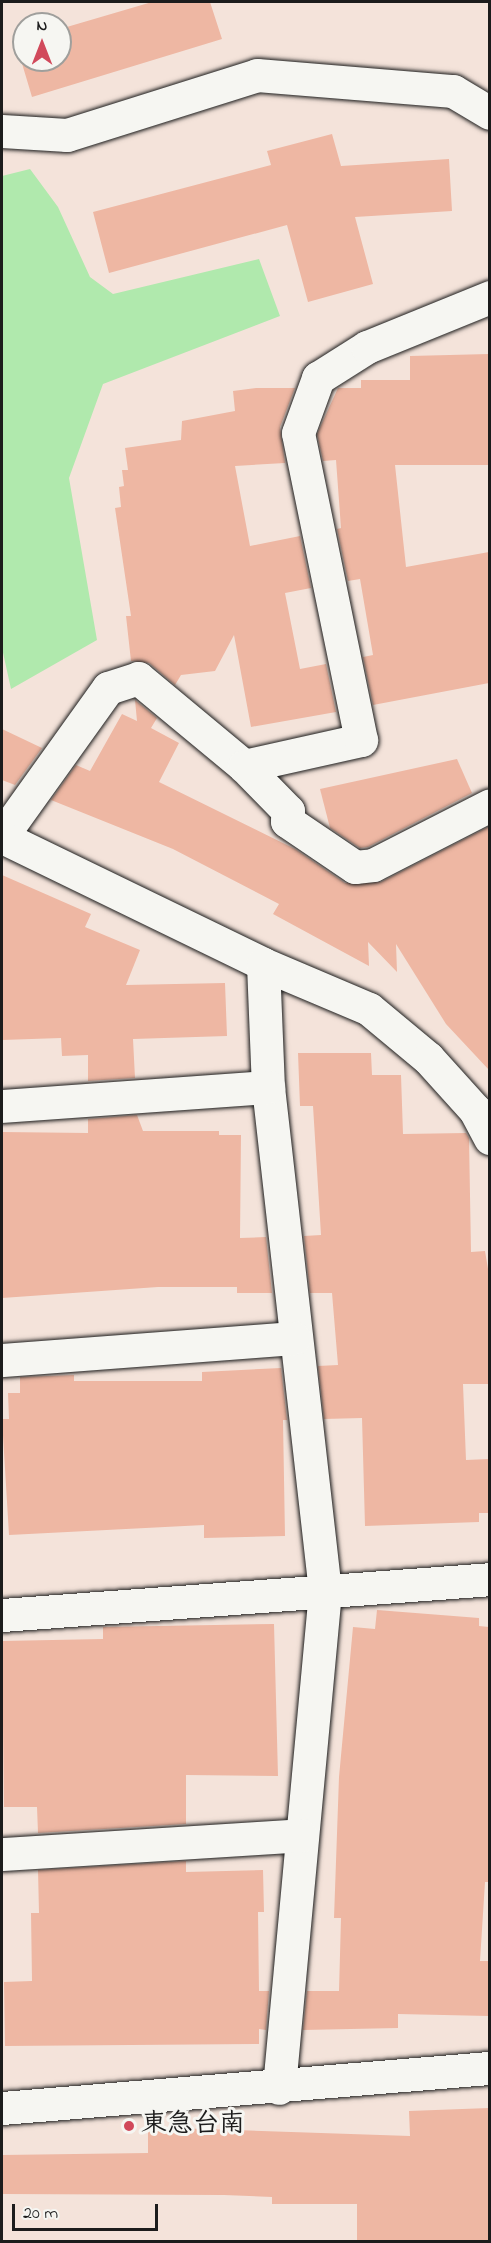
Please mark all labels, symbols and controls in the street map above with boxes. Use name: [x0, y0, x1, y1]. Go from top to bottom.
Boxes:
north arrow: [12, 12, 72, 72]
text: N: [37, 14, 47, 38]
place label: 東急台南: [141, 2110, 245, 2142]
marker: 東急台南: [122, 2119, 136, 2133]
scale bar: [15, 2192, 160, 2230]
text: 20 m: [23, 2201, 58, 2227]

